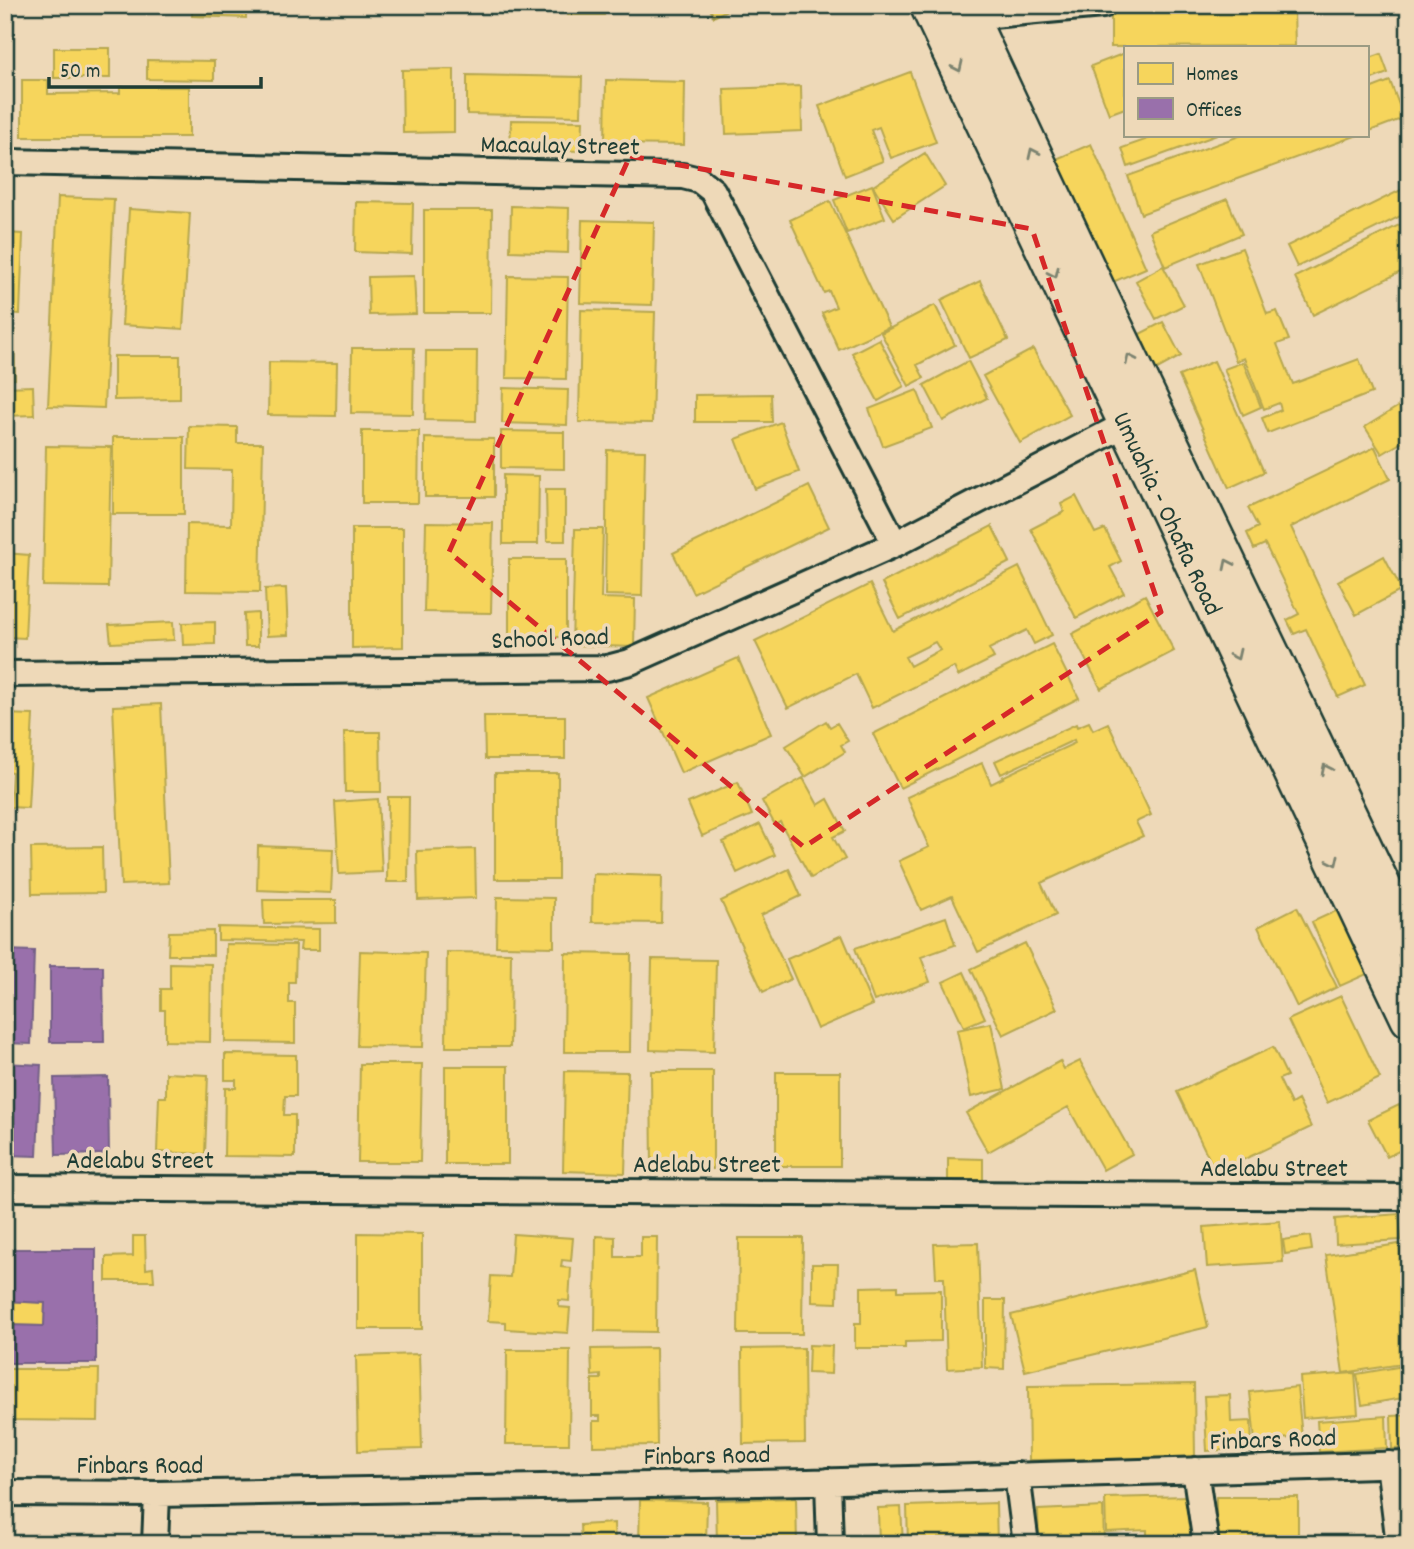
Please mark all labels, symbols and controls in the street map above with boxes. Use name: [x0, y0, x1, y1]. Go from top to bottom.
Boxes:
scale bar: [49, 46, 261, 90]
legend: [1124, 46, 1368, 136]
text: 50 m: [60, 58, 100, 88]
one-way arrow: [949, 60, 963, 72]
text: Homes: [1186, 61, 1239, 91]
text: Offices: [1186, 97, 1242, 127]
street label: Macaulay Street: [480, 128, 640, 167]
one-way arrow: [1027, 148, 1041, 160]
one-way arrow: [1046, 266, 1060, 278]
one-way arrow: [1124, 354, 1138, 366]
street label: Umuahia - Ohafia Road: [1102, 406, 1230, 622]
one-way arrow: [1222, 559, 1236, 571]
street label: School Road: [491, 620, 610, 661]
one-way arrow: [1227, 648, 1241, 660]
one-way arrow: [1321, 764, 1335, 776]
one-way arrow: [1325, 854, 1339, 866]
street label: Adelabu Street: [66, 1144, 214, 1181]
street label: Adelabu Street: [633, 1148, 781, 1185]
street label: Adelabu Street: [1200, 1152, 1348, 1189]
street label: Finbars Road: [1209, 1421, 1337, 1462]
street label: Finbars Road: [643, 1438, 771, 1477]
street label: Finbars Road: [77, 1449, 203, 1486]

